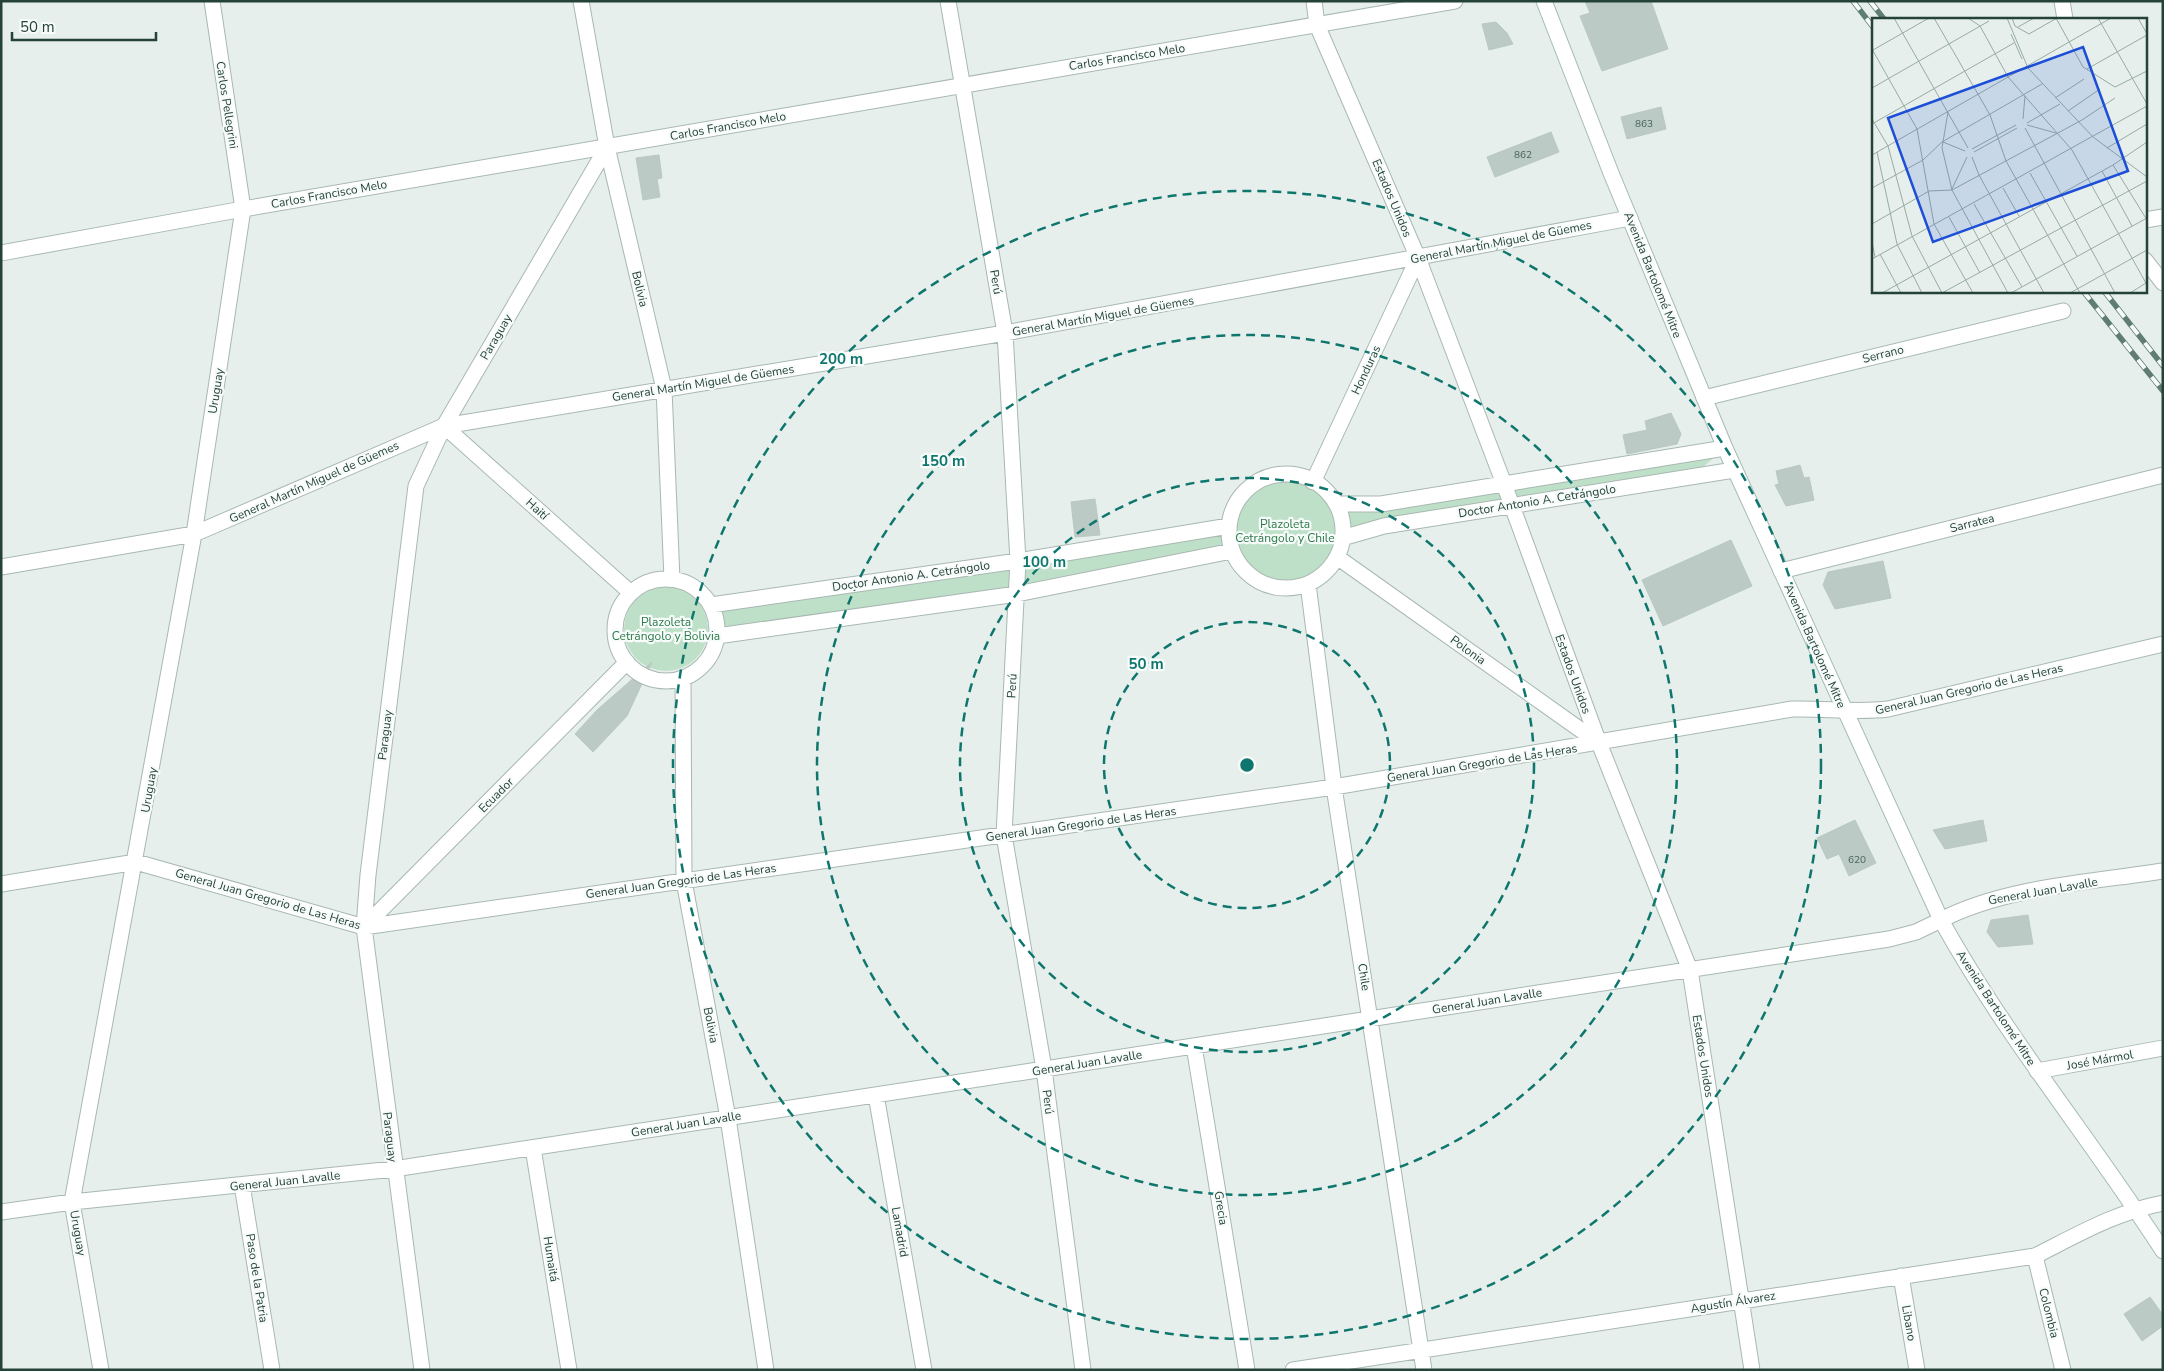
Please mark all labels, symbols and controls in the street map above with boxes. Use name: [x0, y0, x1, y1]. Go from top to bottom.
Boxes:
scale bar: [12, 10, 156, 42]
text: 50 m: [20, 17, 55, 37]
inset map: [1872, 18, 2146, 292]
street label: Carlos Francisco Melo: [1068, 40, 1187, 74]
street label: Carlos Pellegrini: [212, 60, 242, 150]
street label: Carlos Francisco Melo: [669, 108, 788, 144]
house number: 863: [1635, 117, 1653, 131]
house number: 862: [1514, 148, 1532, 162]
street label: Estados Unidos: [1368, 156, 1416, 240]
street label: Carlos Francisco Melo: [270, 176, 389, 212]
street label: Avenida Bartolomé Mitre: [1620, 210, 1686, 340]
street label: General Martín Miguel de Güemes: [1409, 217, 1593, 267]
street label: Perú: [986, 268, 1006, 296]
street label: Bolivia: [628, 269, 652, 309]
street label: General Martín Miguel de Güemes: [1011, 292, 1195, 340]
street label: Paraguay: [476, 310, 516, 363]
street label: Serrano: [1861, 341, 1906, 367]
street label: Honduras: [1348, 343, 1384, 397]
text: 200 m: [819, 349, 863, 369]
street label: General Martín Miguel de Güemes: [611, 361, 795, 405]
street label: Uruguay: [205, 366, 228, 415]
street label: General Martín Miguel de Güemes: [227, 437, 402, 527]
text: 150 m: [921, 451, 965, 471]
street label: Doctor Antonio A. Cetrángolo: [1457, 481, 1617, 521]
street label: Haití: [522, 495, 553, 524]
street label: Sarratea: [1948, 510, 1996, 536]
park label: Plazoleta Cetrángolo y Chile: [1235, 516, 1335, 546]
text: 100 m: [1022, 552, 1066, 572]
street label: Doctor Antonio A. Cetrángolo: [831, 557, 991, 595]
street label: Avenida Bartolomé Mitre: [1780, 581, 1850, 711]
park label: Plazoleta Cetrángolo y Bolivia: [612, 614, 720, 644]
street label: Polonia: [1447, 632, 1489, 668]
street label: Estados Unidos: [1551, 632, 1595, 716]
text: 50 m: [1128, 654, 1164, 674]
street label: General Juan Gregorio de Las Heras: [1873, 660, 2065, 718]
street label: Perú: [1003, 673, 1021, 699]
street label: Paraguay: [374, 708, 396, 761]
street label: General Juan Gregorio de Las Heras: [1386, 740, 1578, 786]
centre of rings: [1238, 756, 1256, 774]
street label: Uruguay: [137, 765, 161, 814]
street label: Ecuador: [475, 773, 518, 816]
street label: General Juan Gregorio de Las Heras: [985, 803, 1178, 845]
house number: 620: [1848, 853, 1866, 867]
street label: General Juan Gregorio de Las Heras: [585, 860, 778, 902]
street label: General Juan Gregorio de Las Heras: [173, 865, 363, 933]
street label: General Juan Lavalle: [1987, 873, 2099, 909]
street label: Avenida Bartolomé Mitre: [1953, 947, 2039, 1069]
street label: Chile: [1354, 962, 1374, 992]
street label: General Juan Lavalle: [1431, 984, 1543, 1018]
street label: Bolivia: [700, 1006, 722, 1044]
street label: Estados Unidos: [1689, 1014, 1717, 1099]
street label: General Juan Lavalle: [1031, 1046, 1143, 1080]
street label: José Mármol: [2065, 1046, 2135, 1074]
street label: Perú: [1039, 1089, 1057, 1115]
street label: General Juan Lavalle: [630, 1107, 742, 1141]
street label: Paraguay: [379, 1111, 401, 1164]
street label: General Juan Lavalle: [229, 1167, 341, 1195]
street label: Grecia: [1210, 1190, 1232, 1226]
street label: Lamadrid: [888, 1206, 912, 1258]
street label: Uruguay: [66, 1209, 90, 1258]
street label: Paso de la Patria: [242, 1232, 272, 1324]
street label: Humaitá: [540, 1235, 562, 1283]
street label: Colombia: [2035, 1286, 2063, 1340]
street label: Agustín Álvarez: [1689, 1287, 1777, 1317]
street label: Libano: [1898, 1304, 1920, 1343]

